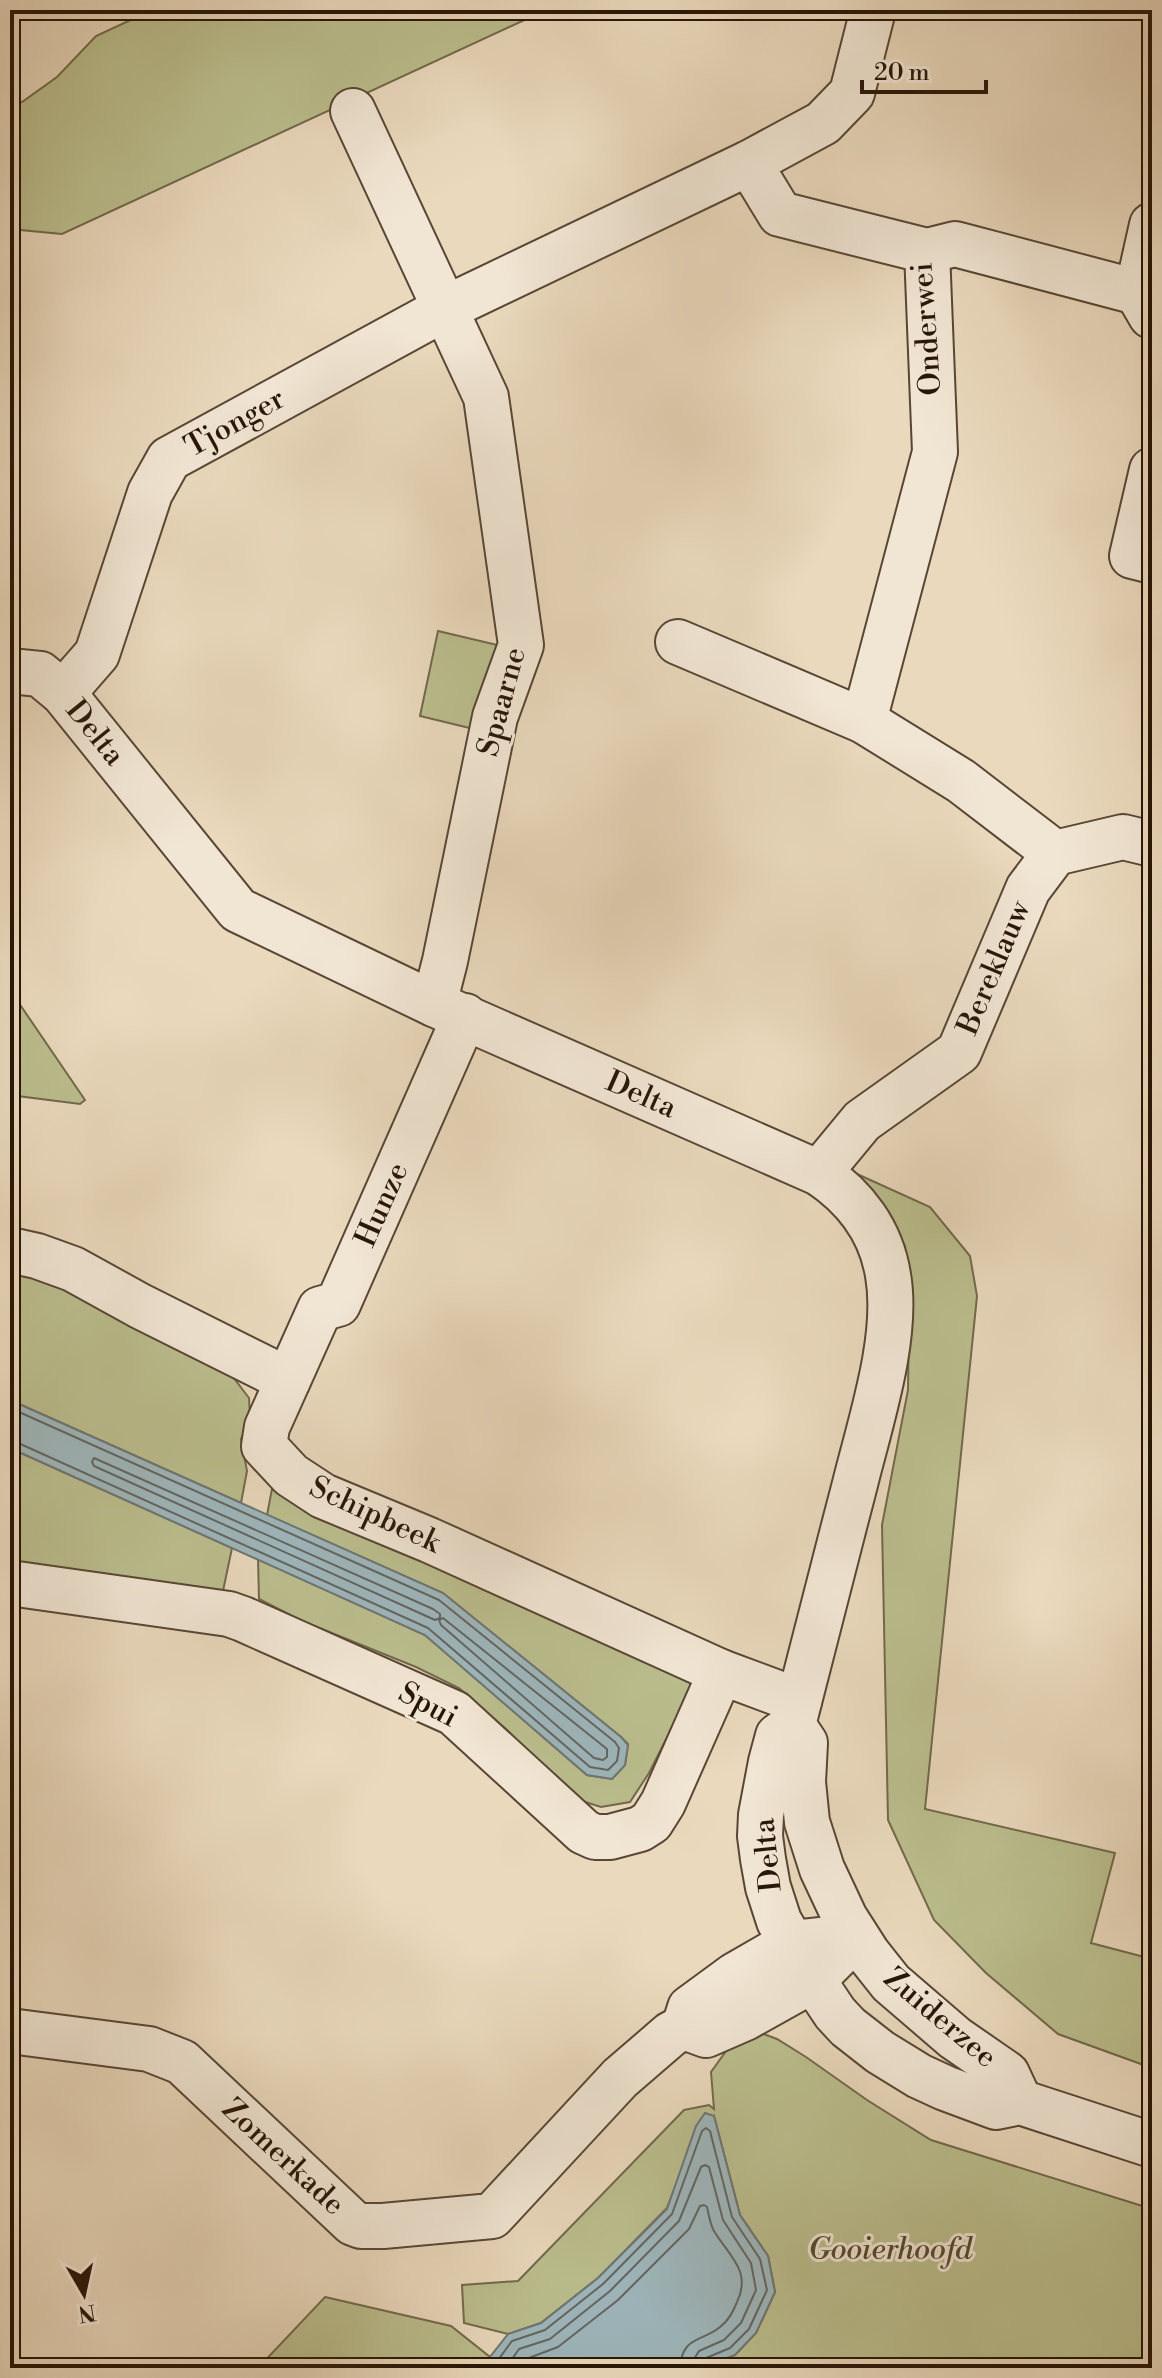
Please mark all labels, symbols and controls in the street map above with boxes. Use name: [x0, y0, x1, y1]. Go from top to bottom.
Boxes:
scale bar: [862, 44, 986, 94]
text: 20 m: [874, 58, 930, 88]
street label: Onderwei: [903, 261, 951, 397]
street label: Tjonger: [178, 380, 292, 466]
street label: Spaarne: [469, 643, 535, 761]
street label: Delta: [57, 692, 133, 774]
street label: Bereklauw: [948, 894, 1040, 1041]
street label: Delta: [600, 1063, 683, 1128]
street label: Hunze: [347, 1157, 417, 1253]
street label: Schipbeek: [303, 1468, 448, 1562]
street label: Spui: [392, 1674, 464, 1736]
street label: Delta: [745, 1816, 791, 1894]
street label: Zuiderzee: [876, 1960, 1004, 2076]
street label: Zomerkade: [214, 2090, 352, 2224]
park label: Gooierhoofd: [808, 2231, 973, 2269]
north arrow: [44, 2254, 124, 2334]
text: N: [76, 2298, 98, 2327]

